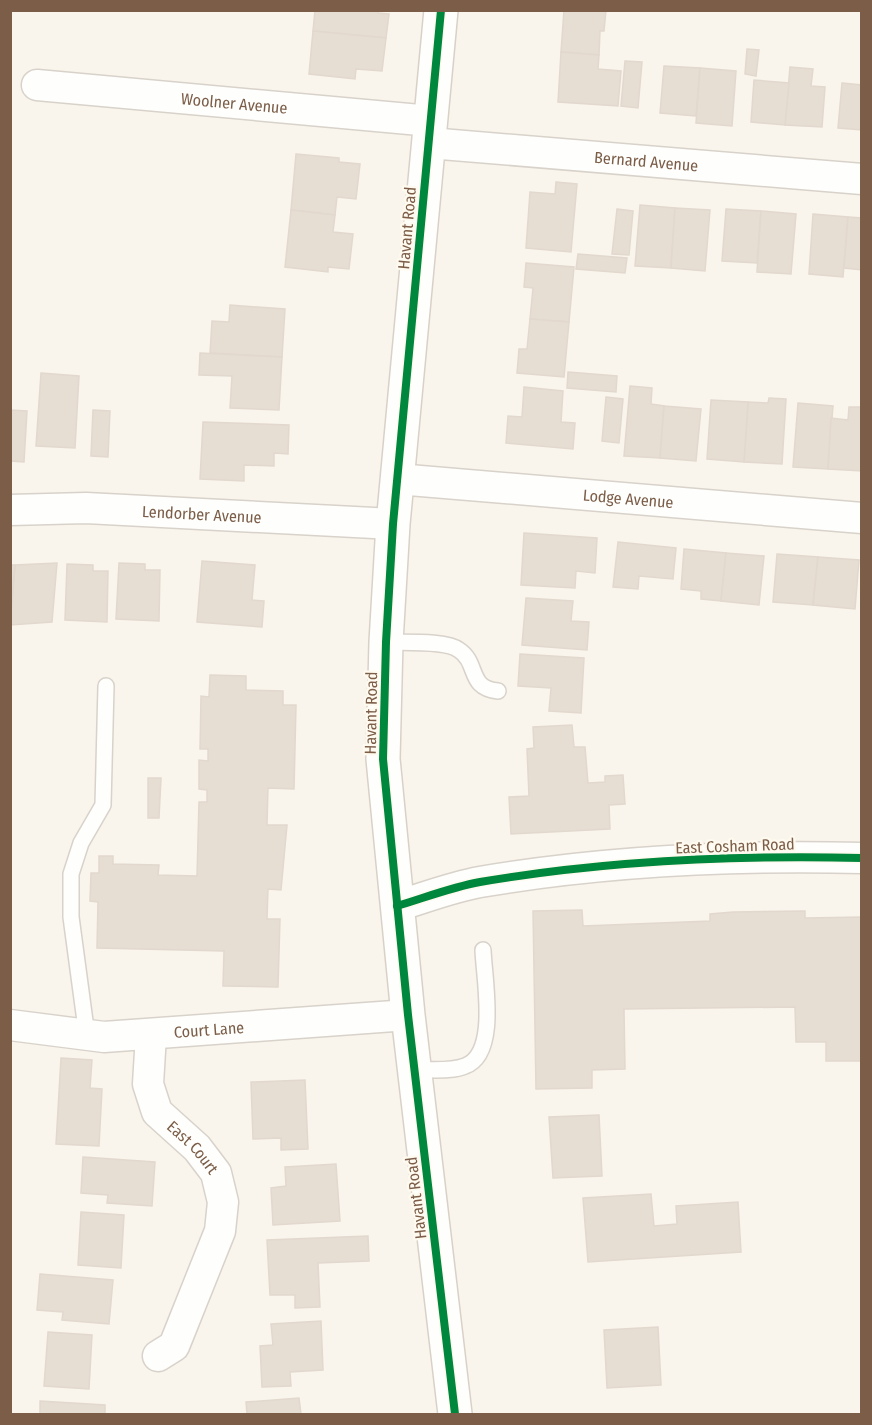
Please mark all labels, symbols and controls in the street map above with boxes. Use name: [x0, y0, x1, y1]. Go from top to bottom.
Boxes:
street label: Woolner Avenue: [180, 89, 288, 117]
street label: Bernard Avenue: [594, 147, 699, 175]
street label: Havant Road: [394, 186, 420, 270]
street label: Lodge Avenue: [582, 485, 674, 512]
street label: Lendorber Avenue: [142, 501, 262, 527]
street label: Havant Road: [361, 672, 381, 754]
street label: East Cosham Road: [675, 834, 795, 858]
street label: Court Lane: [173, 1017, 245, 1041]
street label: East Court: [164, 1117, 223, 1178]
street label: Havant Road: [402, 1156, 430, 1240]

